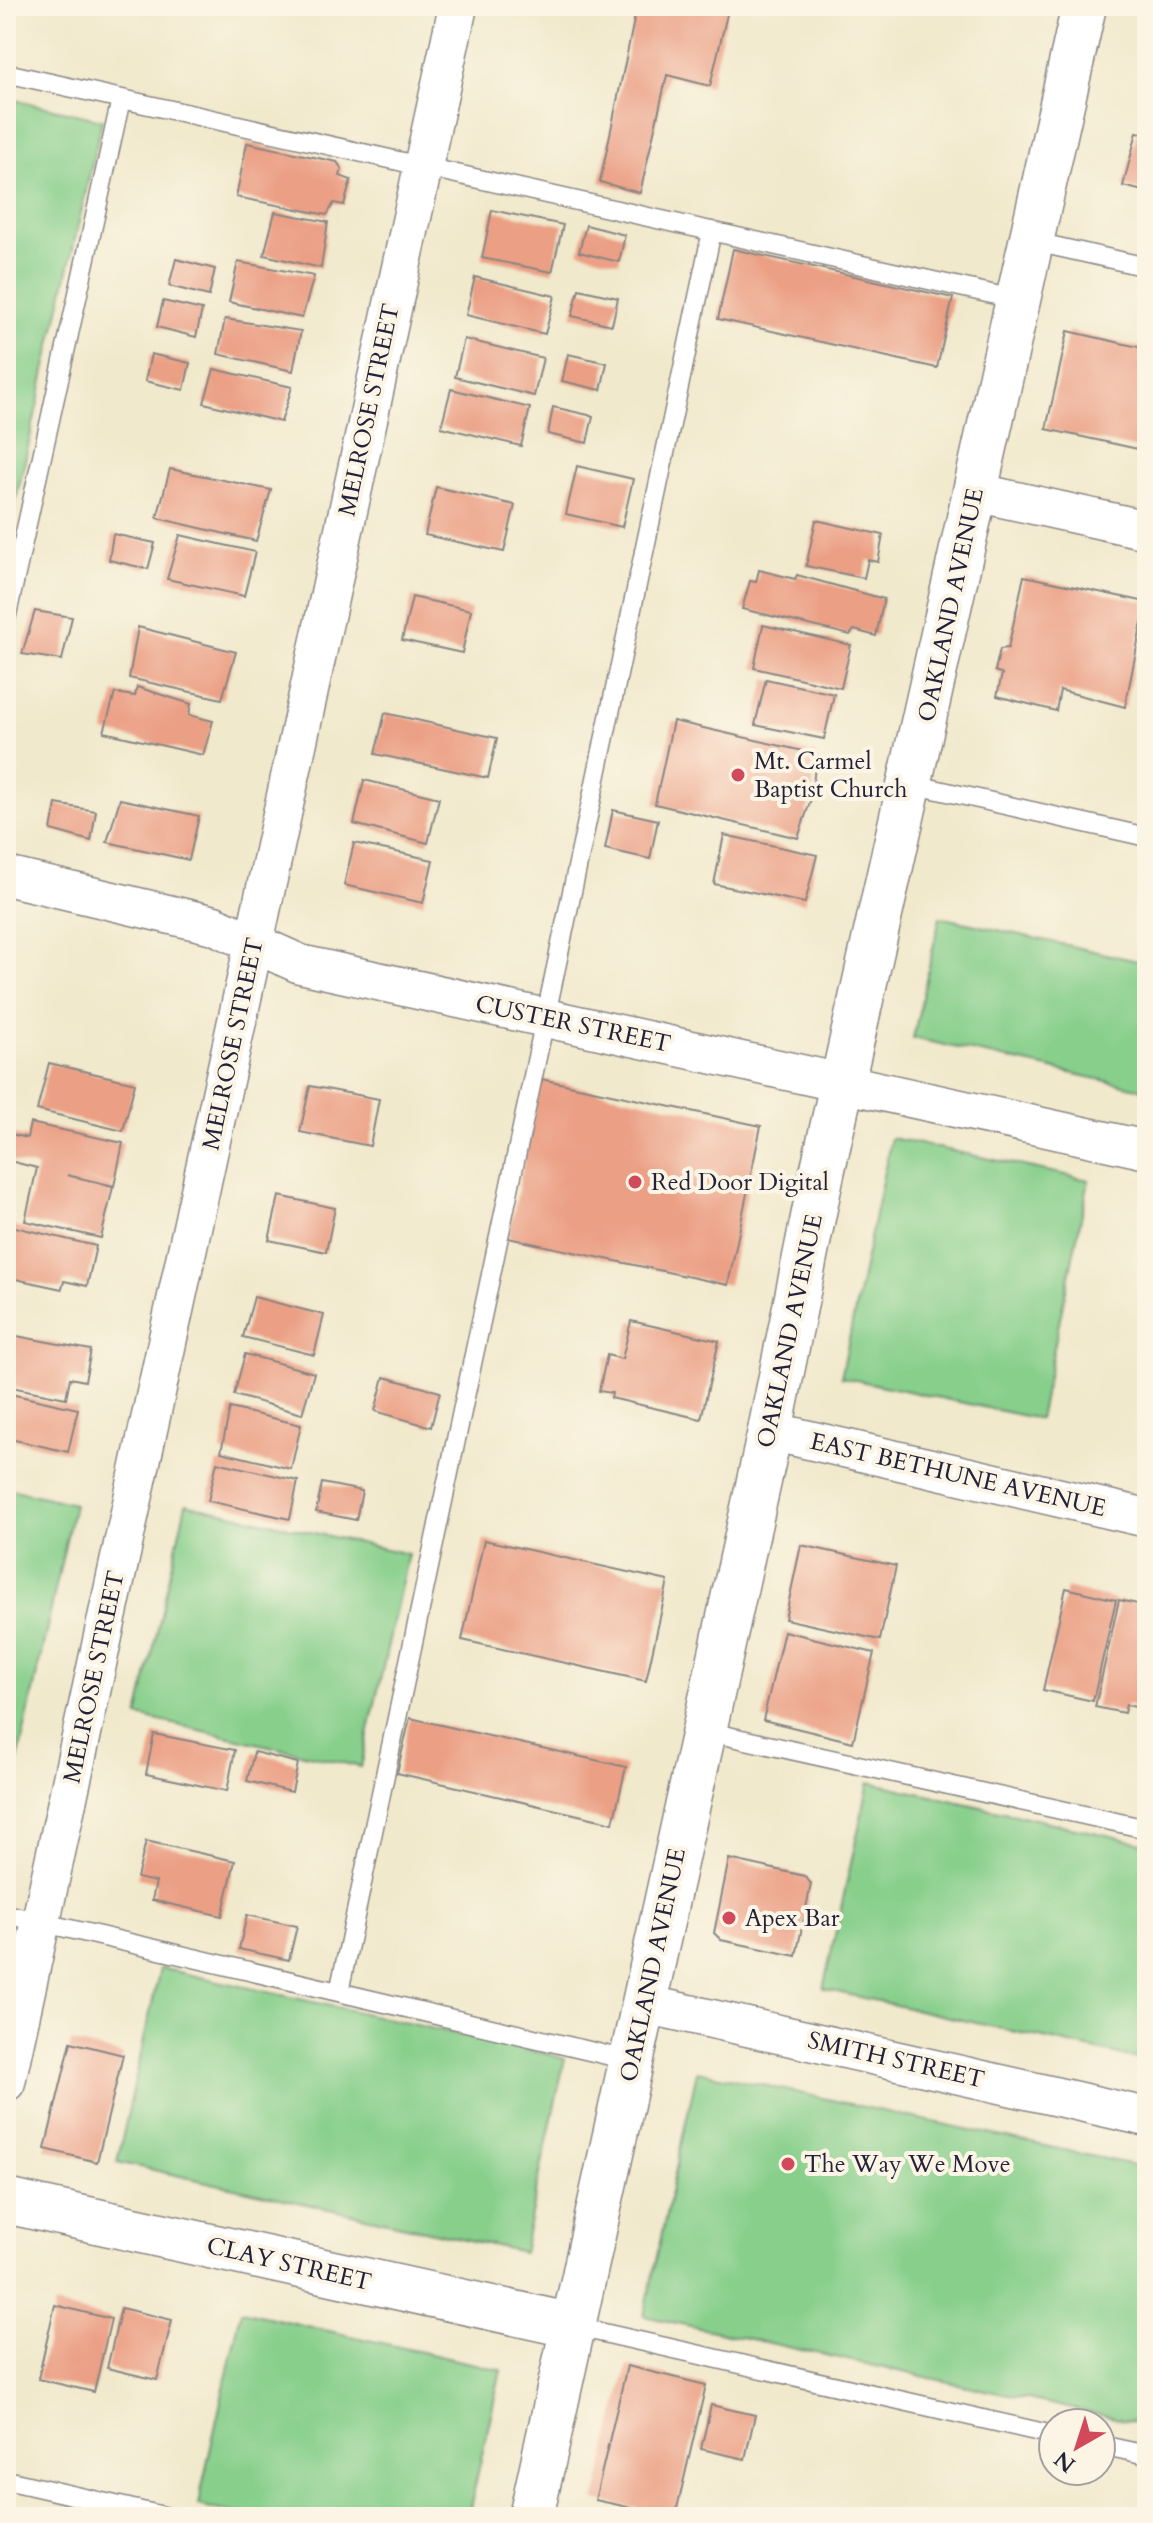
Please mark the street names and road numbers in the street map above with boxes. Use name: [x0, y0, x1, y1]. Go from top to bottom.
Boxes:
street label: MELROSE STREET: [330, 301, 408, 519]
street label: OAKLAND AVENUE: [910, 485, 992, 725]
street label: MELROSE STREET: [194, 935, 272, 1153]
street label: CUSTER STREET: [472, 987, 674, 1061]
street label: OAKLAND AVENUE: [749, 1211, 831, 1451]
street label: EAST BETHUNE AVENUE: [807, 1425, 1109, 1525]
street label: MELROSE STREET: [55, 1568, 133, 1786]
street label: OAKLAND AVENUE: [612, 1845, 694, 2085]
street label: SMITH STREET: [804, 2024, 988, 2096]
street label: CLAY STREET: [204, 2229, 374, 2299]

